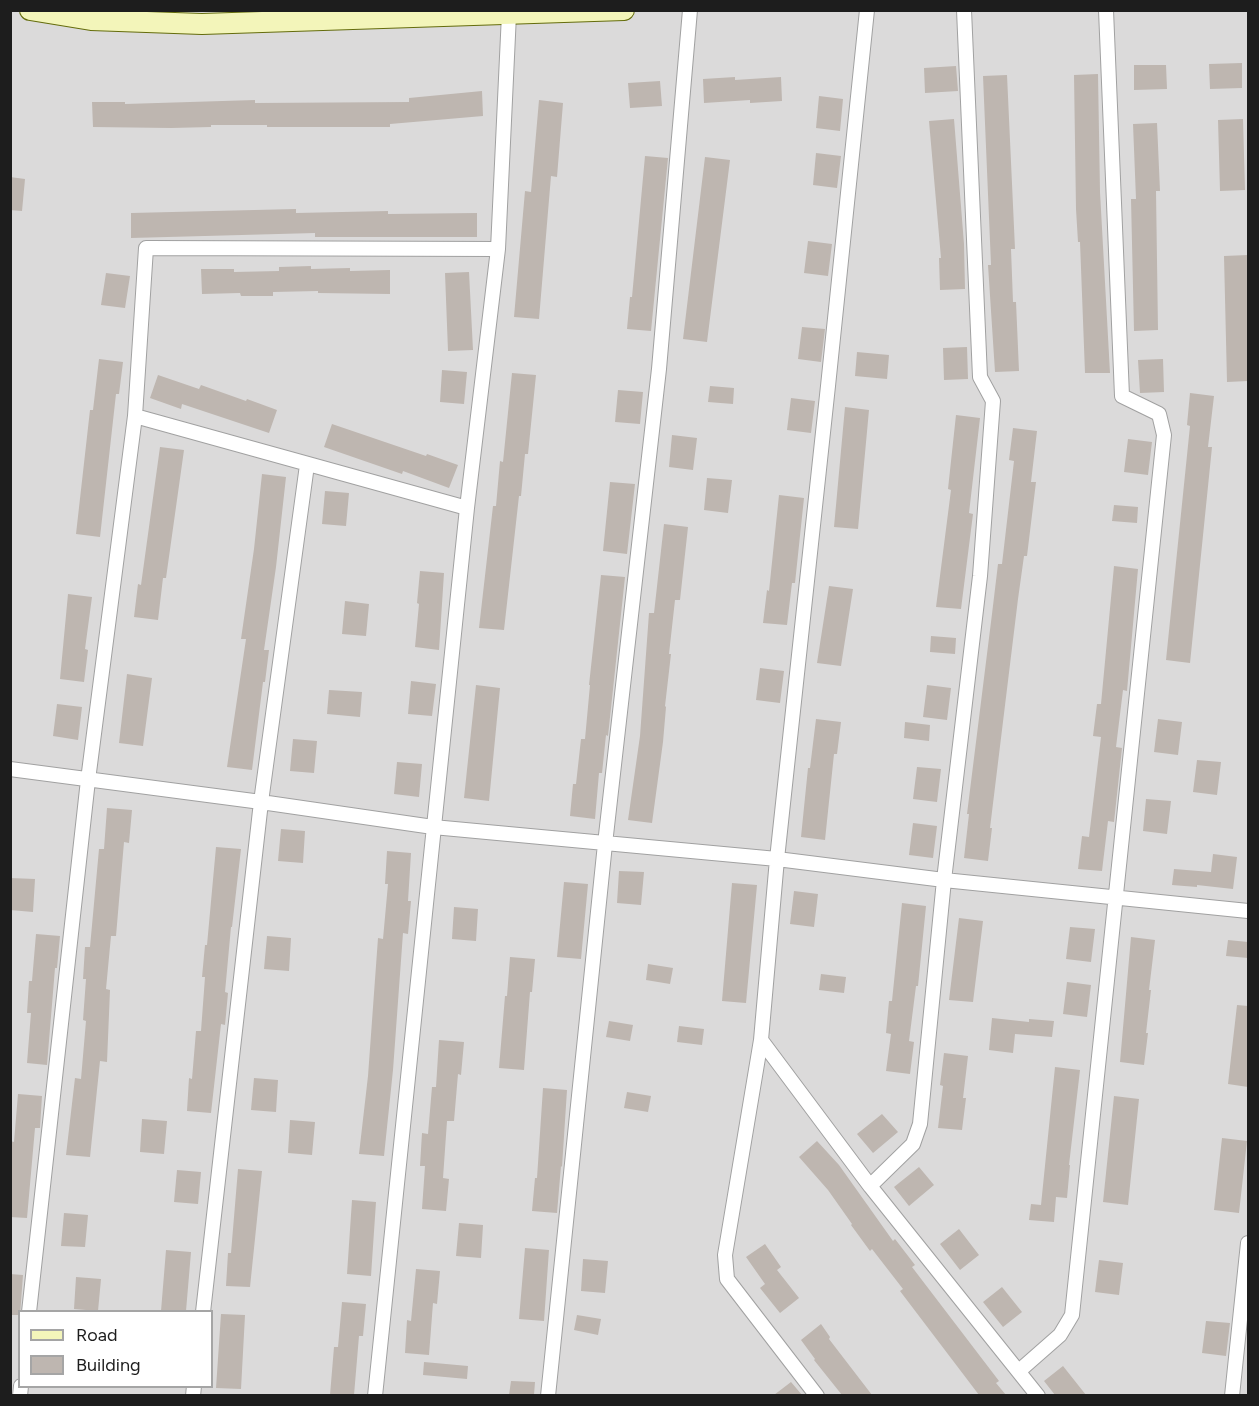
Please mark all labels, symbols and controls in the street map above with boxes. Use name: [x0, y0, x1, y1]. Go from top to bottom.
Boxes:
legend: [18, 1310, 213, 1388]
text: Road: [76, 1324, 117, 1346]
text: Building: [76, 1354, 141, 1376]

